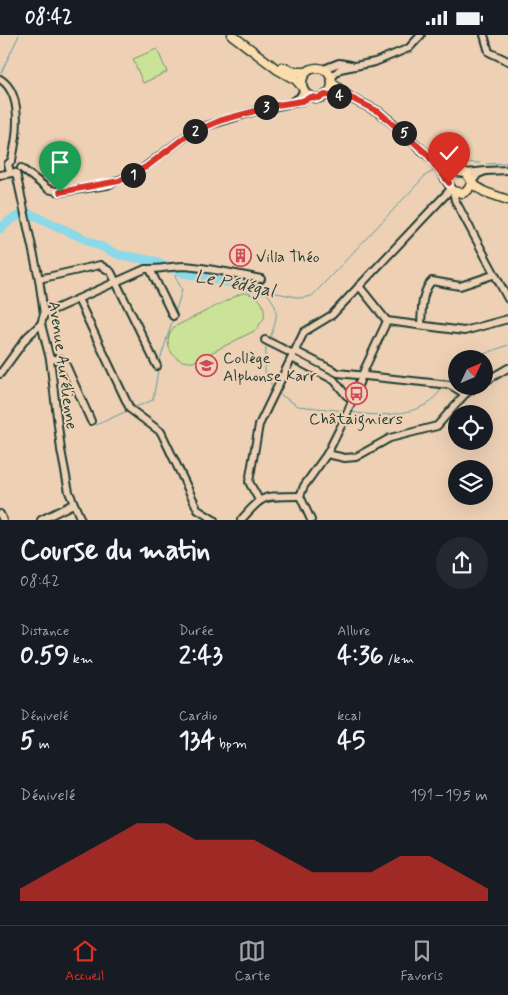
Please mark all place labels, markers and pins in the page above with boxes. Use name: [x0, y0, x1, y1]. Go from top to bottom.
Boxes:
pin: 4: [326, 83, 352, 109]
pin: 3: [254, 95, 278, 119]
pin: 2: [182, 119, 208, 143]
pin: 5: [392, 121, 416, 145]
pin: [428, 132, 470, 183]
pin: [39, 141, 81, 192]
pin: 1: [120, 163, 146, 187]
building icon: Villa Théo: [228, 244, 252, 268]
place label: Villa Théo: [256, 247, 320, 268]
place label: Collège Alphonse Karr: [223, 348, 317, 387]
school or university icon: Collège Alphonse Karr: [195, 354, 219, 378]
bus stop icon: Châtaigniers: [344, 382, 368, 406]
place label: Châtaigniers: [309, 409, 403, 431]

